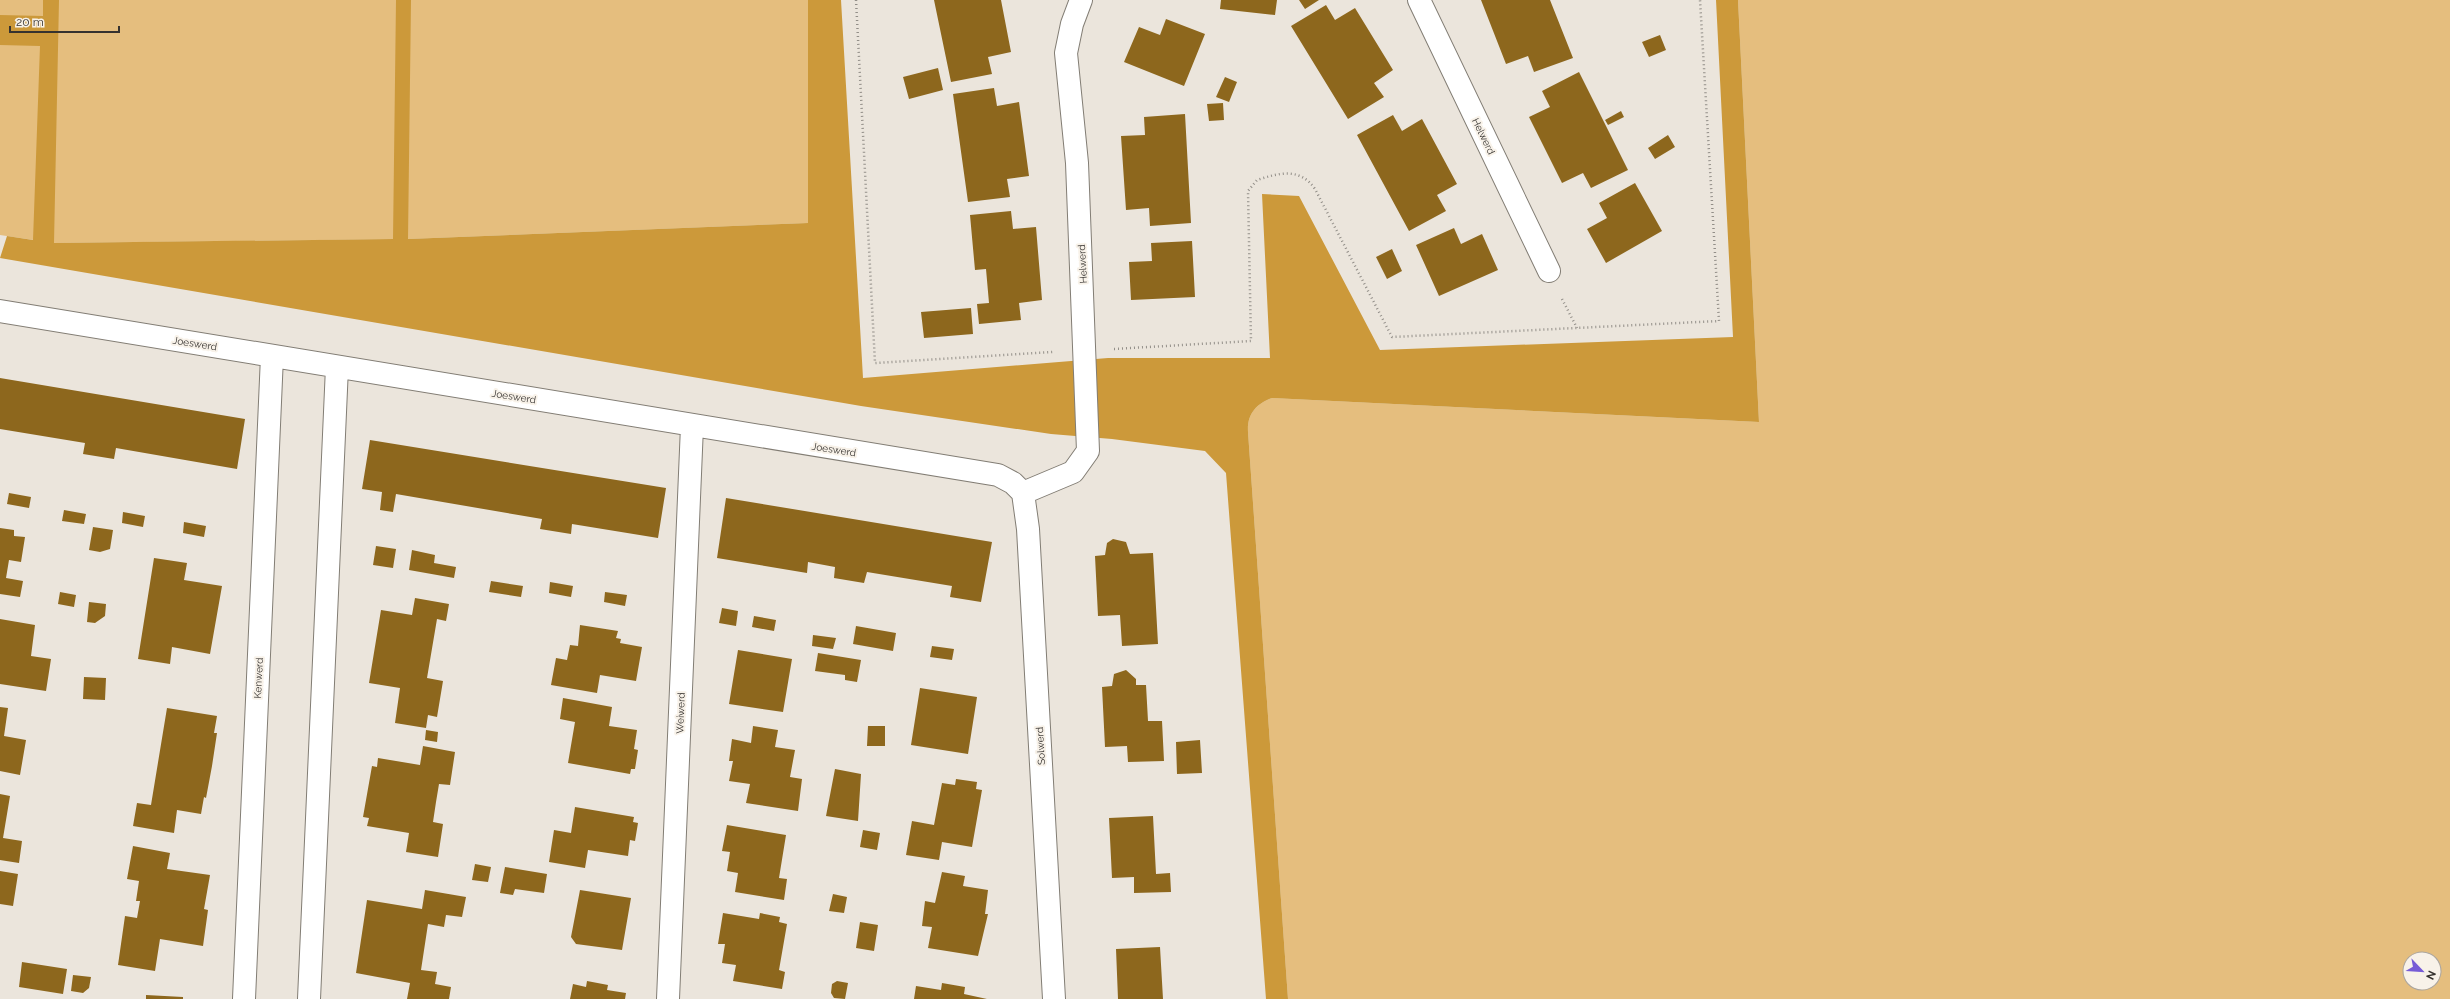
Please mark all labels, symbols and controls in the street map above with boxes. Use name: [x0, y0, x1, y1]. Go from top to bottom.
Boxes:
scale bar: [10, 8, 119, 34]
text: 20 m: [16, 15, 44, 29]
street label: Helwerd: [1470, 116, 1497, 156]
street label: Helwerd: [1076, 244, 1089, 284]
street label: Joeswerd: [172, 335, 218, 352]
street label: Joeswerd: [491, 388, 537, 405]
street label: Joeswerd: [811, 441, 857, 458]
street label: Kenwerd: [252, 657, 265, 699]
street label: Weiwerd: [674, 692, 687, 734]
street label: Solwerd: [1034, 727, 1047, 765]
north arrow: [2402, 951, 2442, 991]
text: N: [2423, 968, 2438, 982]

